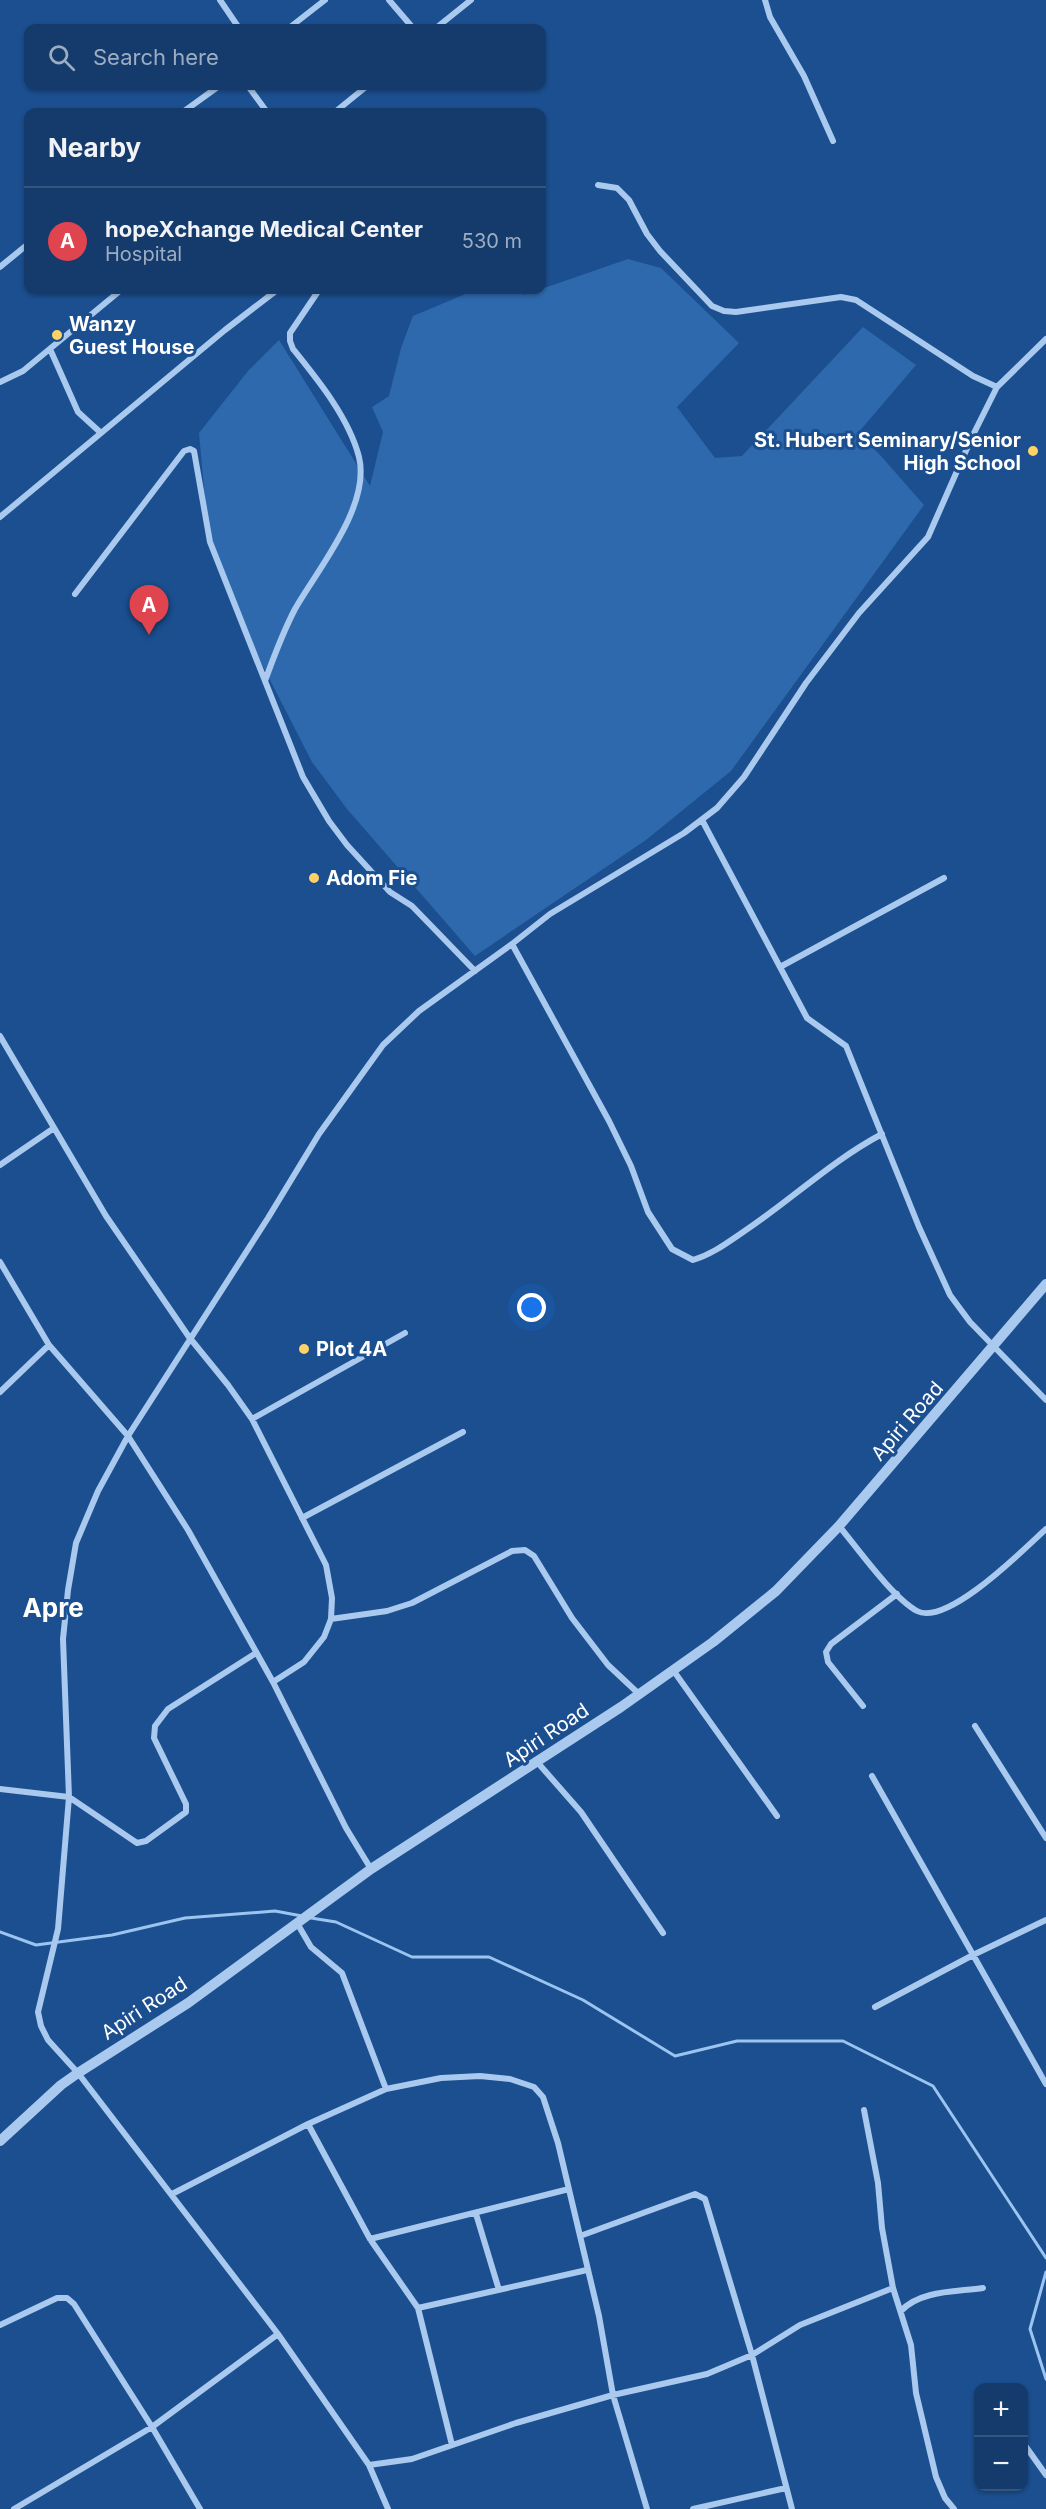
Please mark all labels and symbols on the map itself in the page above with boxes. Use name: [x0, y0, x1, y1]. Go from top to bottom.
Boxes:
place label: Wanzy Guest House: [69, 312, 194, 359]
marker: Wanzy Guest House: [50, 328, 64, 342]
place label: St. Hubert Seminary/Senior High School: [754, 428, 1021, 475]
marker: St. Hubert Seminary/Senior High School: [1026, 444, 1040, 458]
pin: A: [130, 586, 168, 635]
place label: Adom Fie: [326, 866, 417, 890]
marker: Adom Fie: [307, 871, 321, 885]
your location: [517, 1293, 546, 1322]
place label: Plot 4A: [316, 1337, 387, 1361]
marker: Plot 4A: [297, 1342, 311, 1356]
street label: Apiri Road: [866, 1376, 948, 1466]
district label: Apre: [22, 1592, 84, 1623]
street label: Apiri Road: [499, 1698, 593, 1772]
street label: Apiri Road: [97, 1971, 191, 2045]

